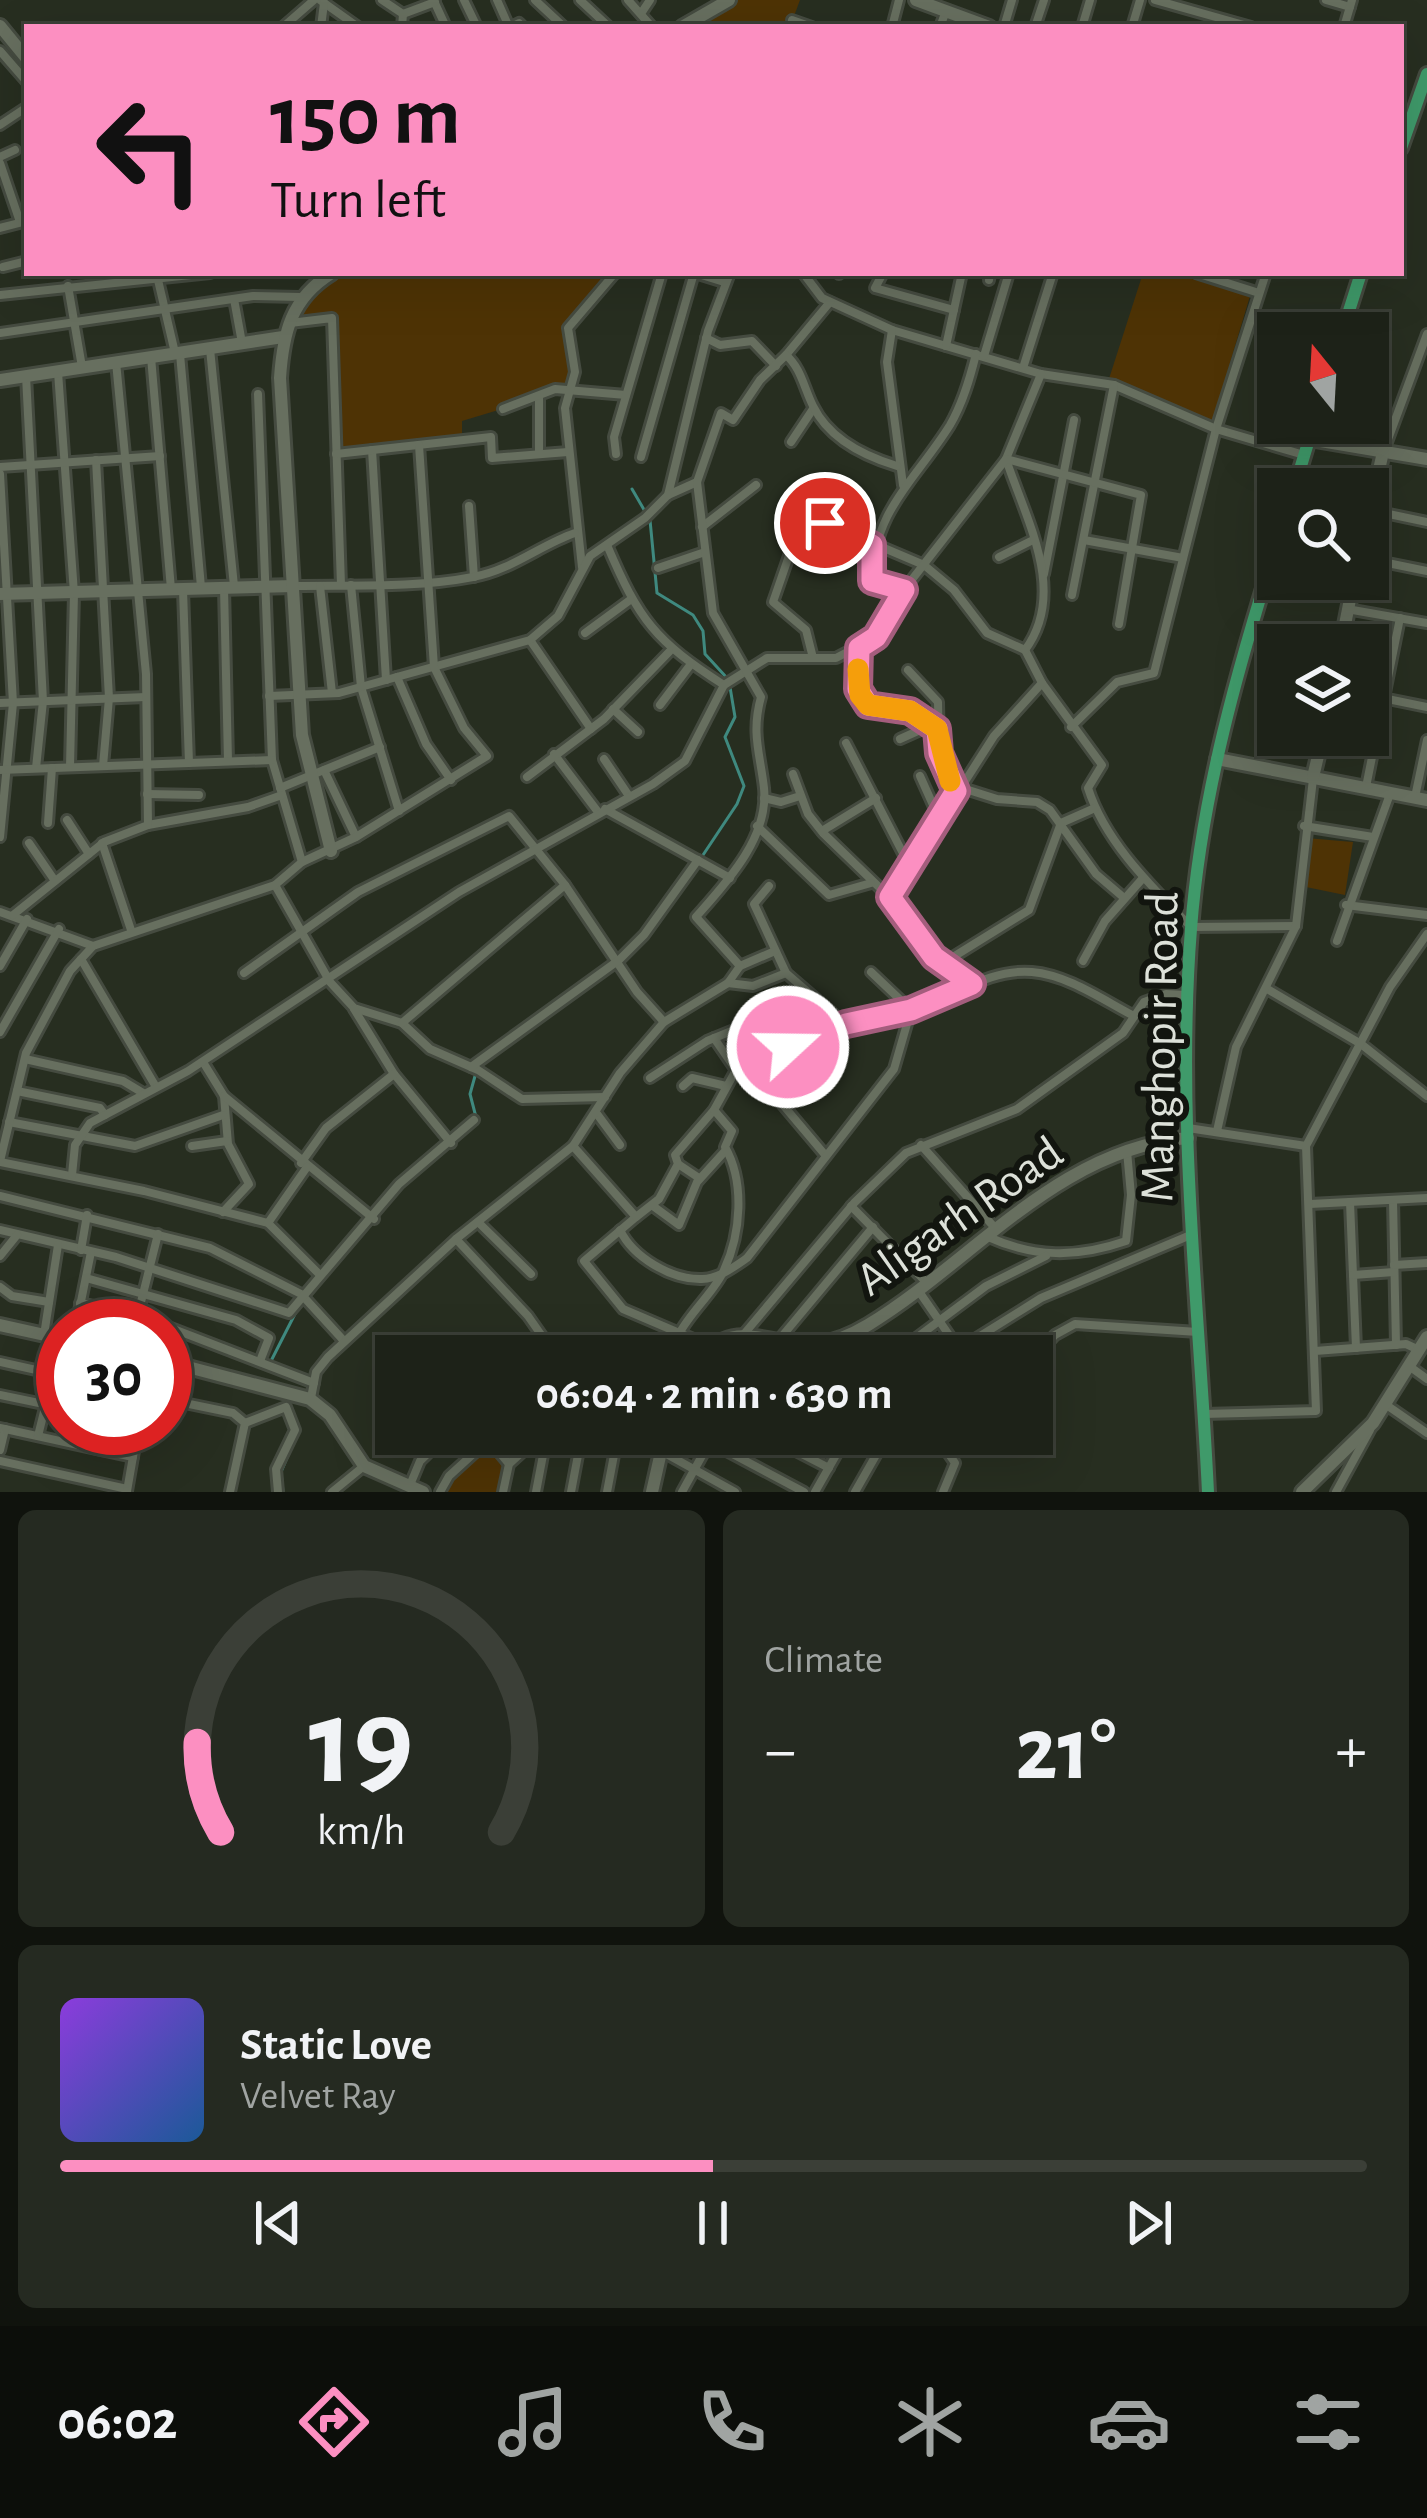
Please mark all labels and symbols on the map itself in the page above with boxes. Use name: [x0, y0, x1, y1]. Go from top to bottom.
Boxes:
north arrow: [1257, 312, 1389, 444]
pin: [774, 472, 876, 574]
street label: Manghopir Road: [1134, 891, 1188, 1203]
position arrow: [725, 984, 851, 1110]
street label: Aligarh Road: [848, 1129, 1072, 1305]
speed limit sign: 30: [36, 1299, 192, 1455]

